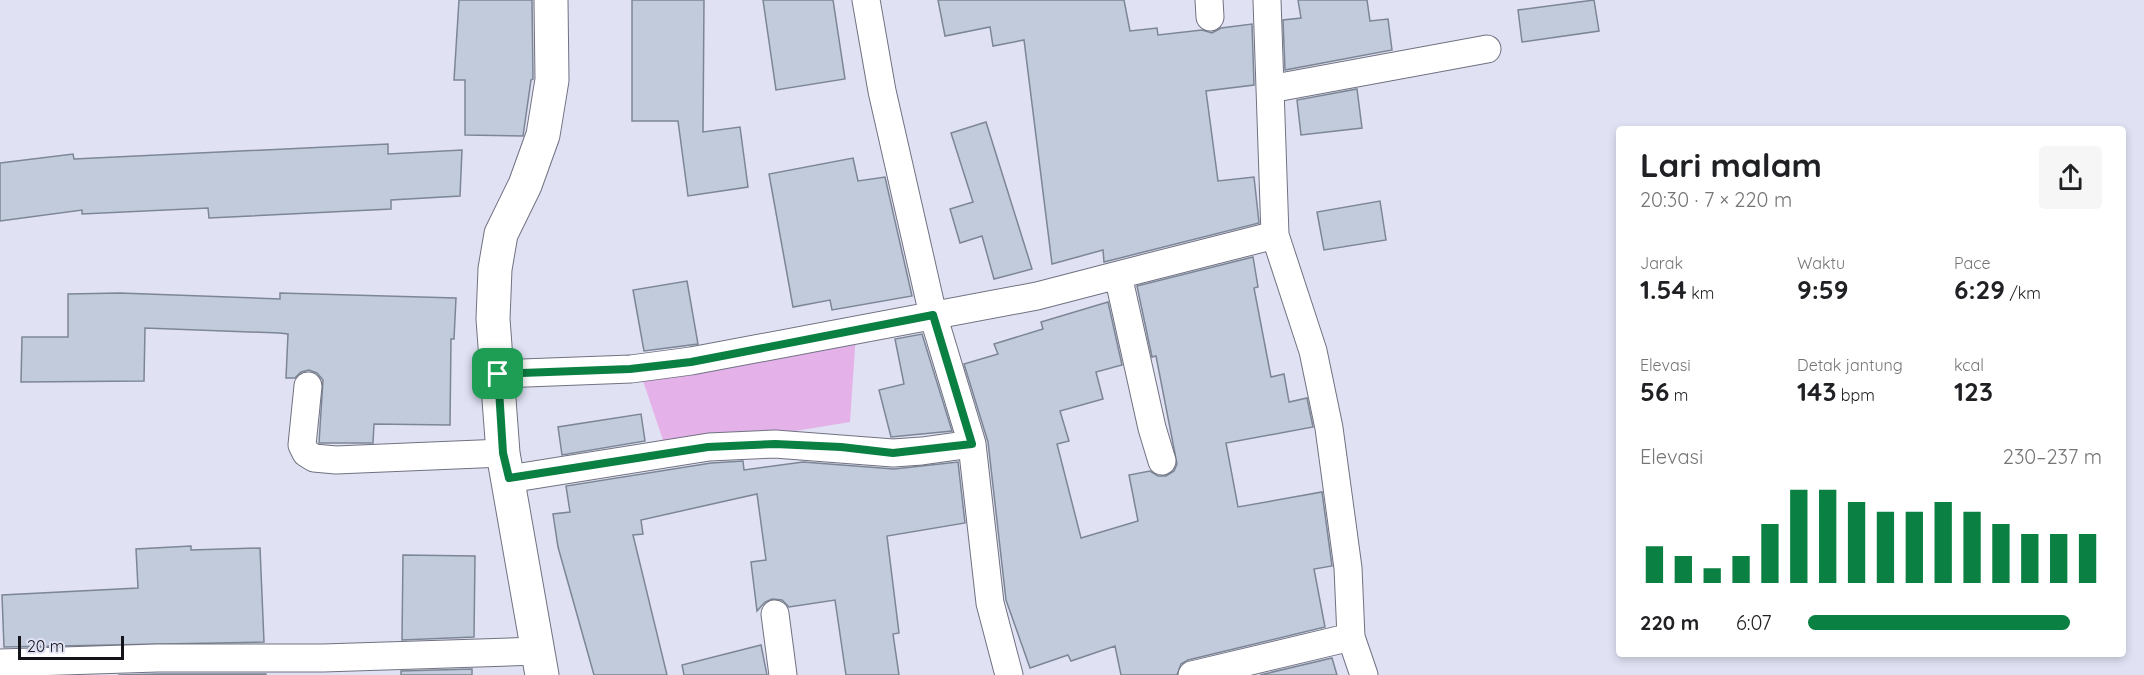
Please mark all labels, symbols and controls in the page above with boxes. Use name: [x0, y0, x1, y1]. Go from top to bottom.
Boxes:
text: Lari malam: [1640, 144, 1822, 185]
button: share: [2039, 146, 2102, 209]
text: 20:30 · 7 × 220 m: [1640, 187, 1792, 212]
text: Jarak: [1640, 253, 1683, 273]
text: Waktu: [1797, 253, 1845, 273]
text: Pace: [1954, 253, 1990, 273]
text: 1.54: [1640, 273, 1687, 306]
text: 9:59: [1797, 273, 1849, 306]
text: 6:29: [1954, 273, 2005, 306]
text: km: [1687, 283, 1714, 303]
text: /km: [2005, 283, 2041, 303]
pin: [472, 348, 523, 399]
text: Elevasi: [1640, 355, 1691, 375]
text: Detak jantung: [1797, 355, 1903, 375]
text: kcal: [1954, 355, 1984, 375]
icon: arrive: [481, 357, 514, 390]
text: 56: [1640, 375, 1669, 408]
text: 143: [1797, 375, 1836, 408]
text: 123: [1954, 375, 1993, 408]
text: m: [1669, 385, 1688, 405]
text: bpm: [1836, 385, 1875, 405]
text: Elevasi: [1640, 444, 1703, 469]
text: 230–237 m: [2003, 444, 2102, 469]
text: 220 m: [1640, 610, 1699, 635]
text: 6:07: [1736, 610, 1772, 635]
scale bar: [18, 633, 124, 660]
text: 20 m: [27, 636, 64, 656]

